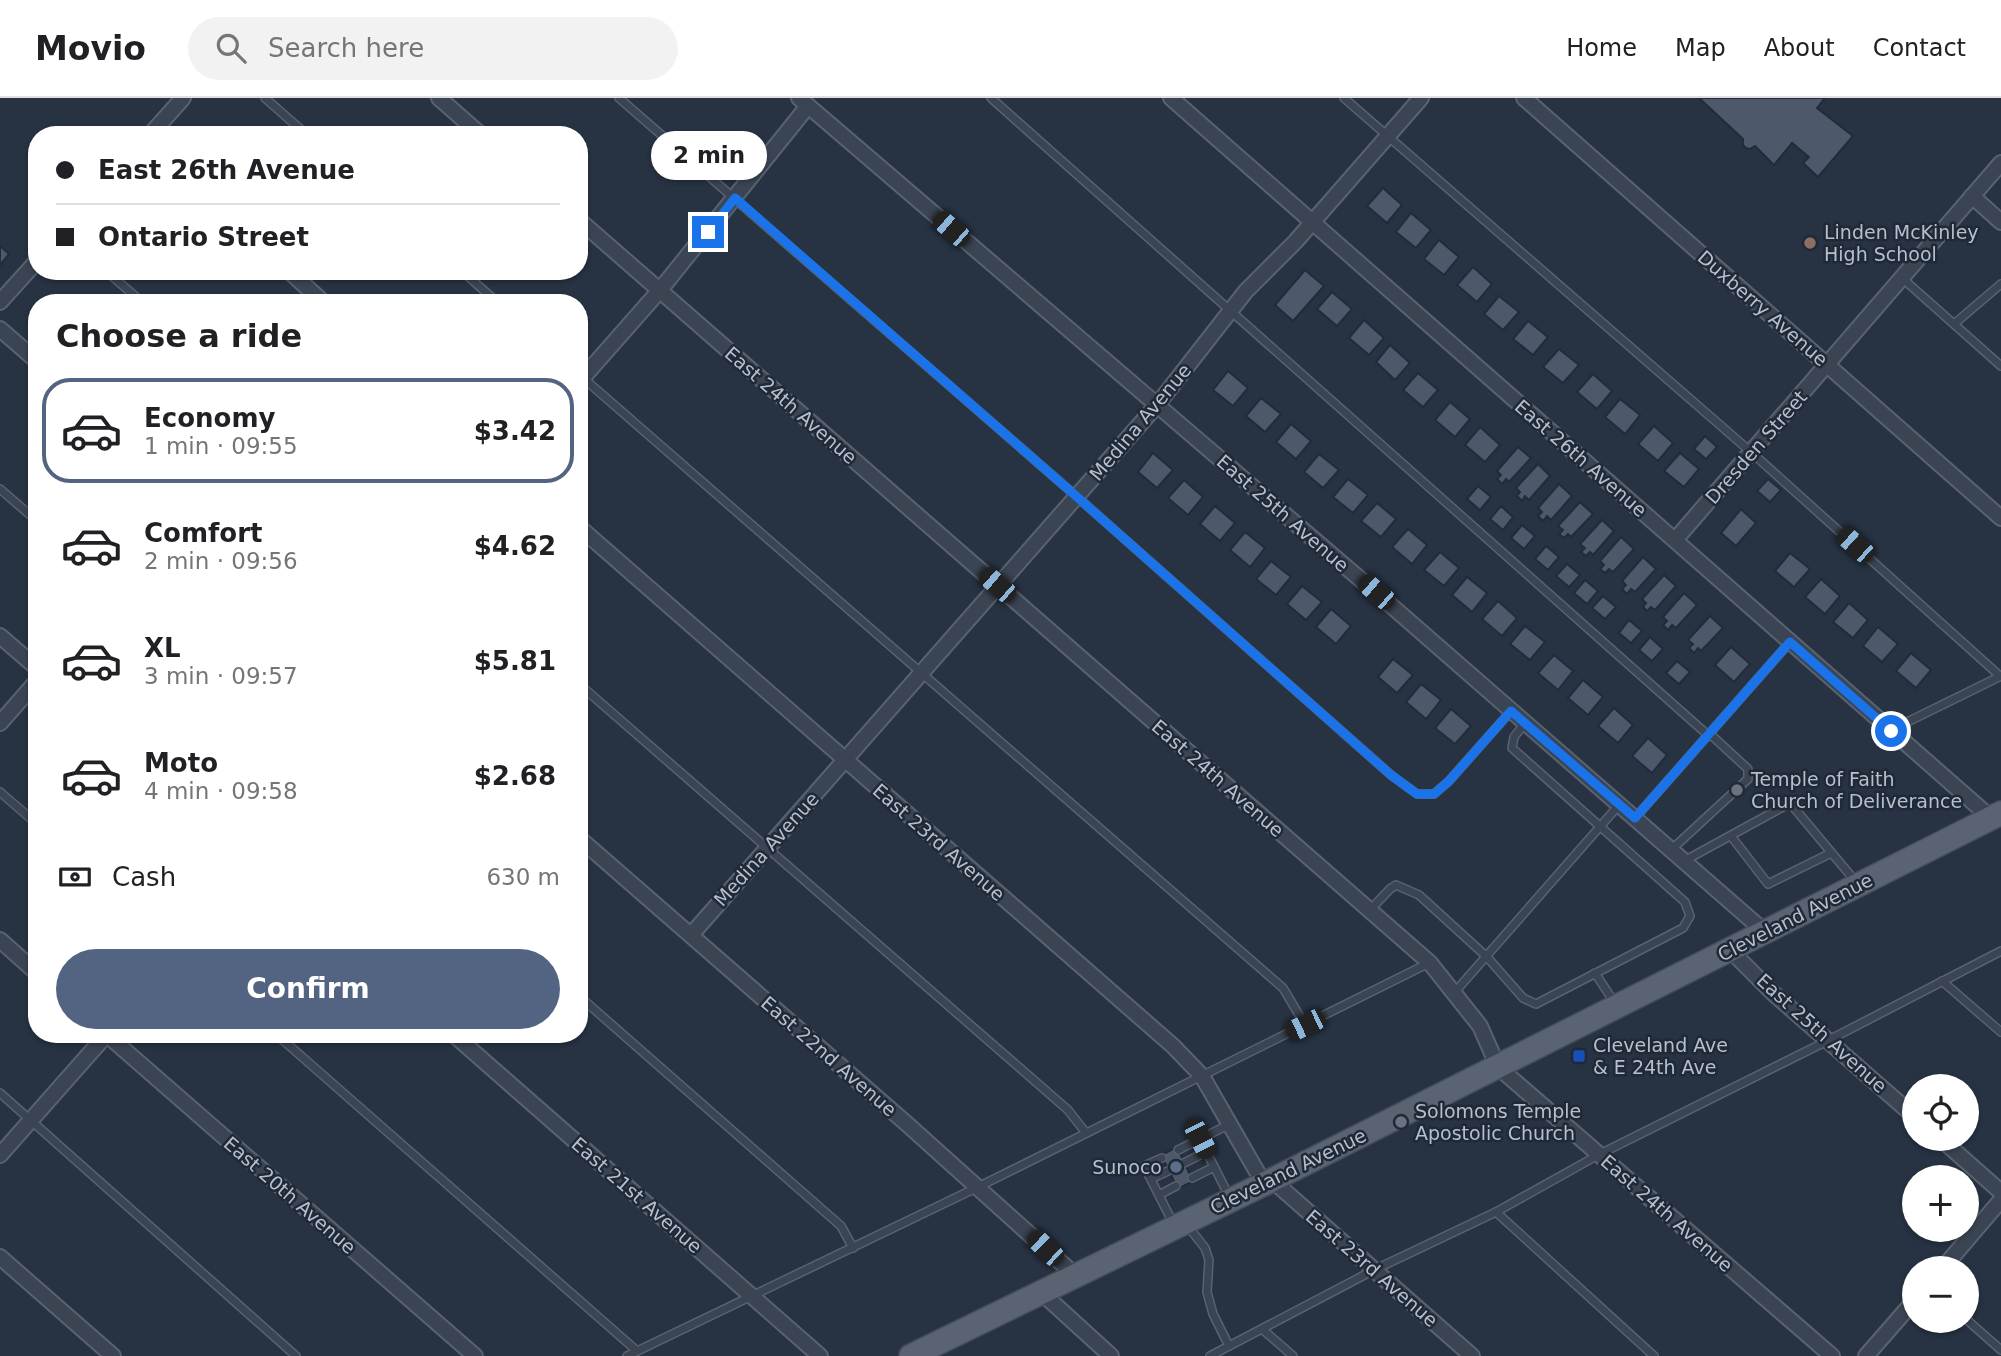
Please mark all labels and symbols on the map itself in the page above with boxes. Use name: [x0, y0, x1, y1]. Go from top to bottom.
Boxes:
callout: 2 min: [650, 130, 766, 180]
car: [929, 207, 974, 251]
route end: [692, 216, 724, 248]
place label: Linden McKinley High School: [1824, 221, 1979, 265]
marker: Linden McKinley High School: [1802, 235, 1818, 251]
street label: Duxberry Avenue: [1694, 246, 1832, 370]
street label: East 24th Avenue: [721, 342, 861, 468]
street label: Medina Avenue: [1085, 359, 1195, 485]
street label: Dresden Street: [1701, 386, 1811, 508]
street label: East 26th Avenue: [1511, 395, 1651, 521]
street label: East 25th Avenue: [1213, 450, 1353, 576]
car: [1833, 523, 1878, 567]
car: [975, 563, 1020, 607]
car: [1354, 570, 1399, 614]
street label: East 24th Avenue: [1148, 715, 1288, 841]
route start: [1875, 715, 1907, 747]
place label: Temple of Faith Church of Deliverance: [1750, 768, 1962, 812]
street label: East 23rd Avenue: [869, 779, 1009, 905]
marker: Temple of Faith Church of Deliverance: [1729, 782, 1745, 798]
street label: Medina Avenue: [709, 787, 823, 911]
street label: Cleveland Avenue: [1714, 868, 1876, 966]
street label: East 25th Avenue: [1752, 969, 1892, 1097]
street label: East 22nd Avenue: [757, 991, 901, 1121]
car: [1282, 1006, 1329, 1044]
place label: Cleveland Ave & E 24th Ave: [1593, 1034, 1728, 1078]
marker: Cleveland Ave & E 24th Ave: [1571, 1048, 1587, 1064]
place label: Solomons Temple Apostolic Church: [1415, 1100, 1581, 1144]
marker: Solomons Temple Apostolic Church: [1393, 1114, 1409, 1130]
car: [1182, 1116, 1219, 1162]
street label: Cleveland Avenue: [1206, 1124, 1370, 1218]
street label: East 20th Avenue: [220, 1132, 360, 1258]
street label: East 21st Avenue: [567, 1133, 707, 1257]
street label: East 24th Avenue: [1597, 1150, 1737, 1276]
place label: Sunoco: [1092, 1156, 1162, 1178]
marker: Sunoco: [1168, 1159, 1184, 1175]
street label: East 23rd Avenue: [1302, 1205, 1442, 1331]
car: [1023, 1226, 1068, 1270]

